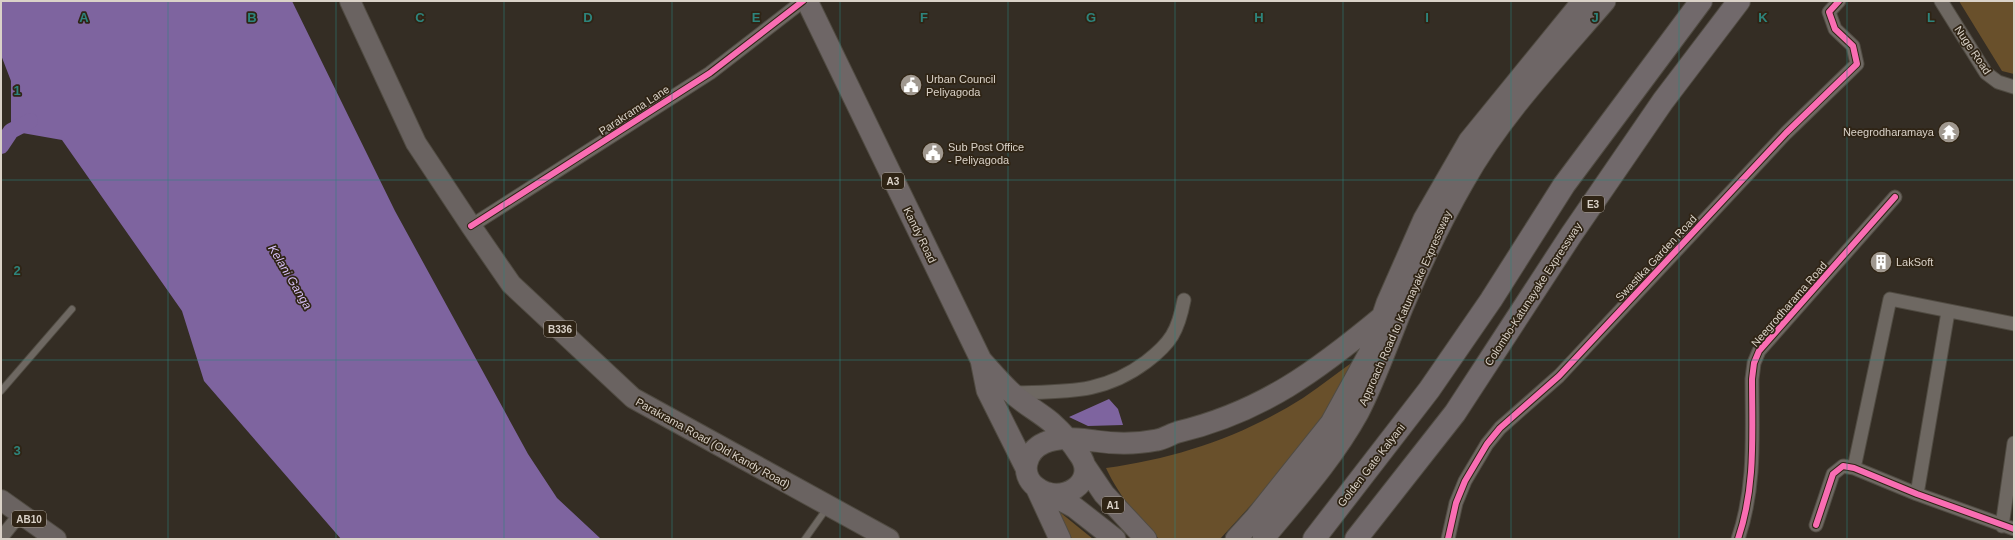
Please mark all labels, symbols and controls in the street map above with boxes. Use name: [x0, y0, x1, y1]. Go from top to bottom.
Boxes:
text: A: [79, 10, 89, 25]
text: B: [247, 10, 257, 25]
text: C: [415, 10, 425, 25]
text: D: [583, 10, 593, 25]
text: E: [752, 10, 761, 25]
text: F: [920, 10, 928, 25]
text: G: [1086, 10, 1096, 25]
text: H: [1254, 10, 1264, 25]
text: I: [1425, 10, 1429, 25]
text: J: [1591, 10, 1599, 25]
text: K: [1758, 10, 1768, 25]
text: L: [1927, 10, 1935, 25]
street label: Nuge Road: [1952, 24, 1994, 76]
public building icon: Urban Council Peliyagoda: [898, 72, 924, 98]
place label: Urban Council Peliyagoda: [926, 73, 996, 98]
text: 1: [13, 83, 21, 98]
street label: Parakrama Lane: [597, 83, 671, 137]
temple icon: Neegrodharamaya: [1936, 119, 1962, 145]
place label: Neegrodharamaya: [1843, 126, 1935, 138]
public building icon: Sub Post Office - Peliyagoda: [920, 140, 946, 166]
place label: Sub Post Office - Peliyagoda: [948, 141, 1024, 166]
road number: A3: [882, 173, 904, 189]
road number: E3: [1582, 196, 1604, 212]
street label: Kandy Road: [901, 205, 939, 265]
street label: Approach Road to Katunayake Expressway: [1356, 208, 1454, 407]
street label: Swastika Garden Road: [1613, 213, 1699, 303]
street label: Colombo-Katunayake Expressway: [1482, 220, 1584, 368]
water label: Kelani Ganga: [265, 242, 315, 312]
building icon: LakSoft: [1868, 249, 1894, 275]
place label: LakSoft: [1896, 256, 1933, 268]
street label: Neegrodharama Road: [1749, 259, 1829, 349]
text: 2: [13, 263, 21, 278]
road number: B336: [544, 321, 576, 337]
street label: Parakrama Road (Old Kandy Road): [634, 396, 792, 490]
street label: Golden Gate Kalyani: [1335, 421, 1407, 509]
text: 3: [13, 443, 21, 458]
road number: A1: [1102, 497, 1124, 513]
road number: AB10: [12, 511, 46, 527]

